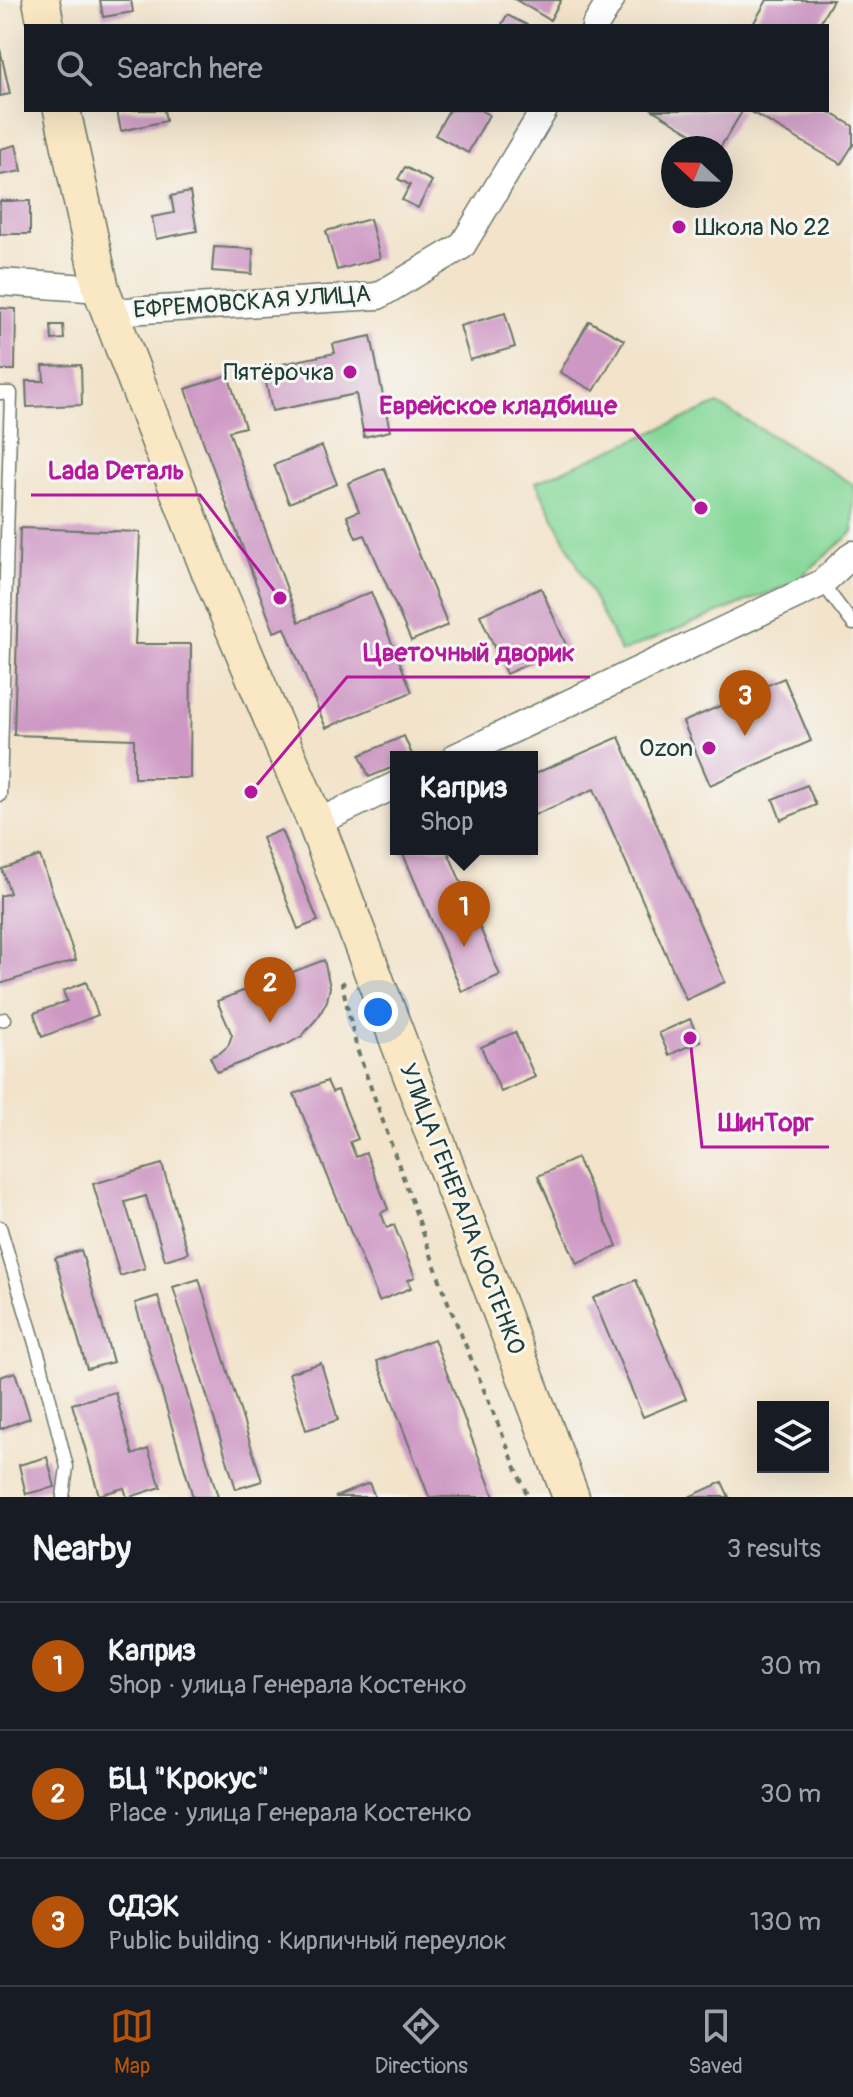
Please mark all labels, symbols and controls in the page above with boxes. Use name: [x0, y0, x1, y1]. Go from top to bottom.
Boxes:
search box: [24, 24, 829, 112]
icon: search: [52, 46, 96, 90]
text: Search here: [116, 50, 263, 87]
north arrow: [661, 136, 733, 208]
place label: Школа № 22: [695, 213, 830, 242]
marker: Школа № 22: [670, 218, 688, 236]
street label: ЕФРЕМОВСКАЯ УЛИЦА: [132, 279, 372, 325]
place label: Пятёрочка: [223, 358, 334, 387]
marker: Пятёрочка: [341, 363, 359, 381]
callout: Еврейское кладбище: [363, 380, 633, 430]
text: Еврейское кладбище: [379, 390, 618, 422]
callout: Lada Dеталь: [31, 445, 200, 495]
text: Lada Dеталь: [47, 455, 185, 487]
callout: Цветочный дворик: [347, 627, 590, 677]
text: Цветочный дворик: [363, 637, 575, 669]
pin: 3: [719, 670, 771, 736]
place label: Ozon: [639, 734, 693, 763]
marker: Ozon: [700, 739, 718, 757]
popup: [390, 751, 538, 855]
text: Каприз: [420, 769, 508, 806]
text: Shop: [420, 806, 474, 838]
pin: 1: [438, 881, 490, 947]
pin: 2: [244, 957, 296, 1023]
your location: [358, 992, 398, 1032]
street label: УЛИЦА ГЕНЕРАЛА КОСТЕНКО: [393, 1059, 531, 1359]
callout: ШинТорг: [702, 1097, 829, 1147]
text: ШинТорг: [717, 1107, 815, 1139]
map controls: [757, 1401, 829, 1473]
button: layers: [757, 1401, 829, 1473]
text: Nearby: [32, 1528, 131, 1571]
text: 3 results: [727, 1533, 821, 1565]
text: Каприз: [108, 1632, 196, 1669]
text: 1: [53, 1650, 63, 1682]
text: 30 m: [760, 1650, 821, 1682]
text: Shop · улица Генерала Костенко: [108, 1669, 467, 1701]
text: БЦ "Крокус": [108, 1760, 269, 1797]
text: 2: [51, 1778, 65, 1810]
text: 30 m: [760, 1778, 821, 1810]
text: Place · улица Генерала Костенко: [108, 1797, 471, 1829]
text: СДЭК: [108, 1888, 180, 1925]
text: 3: [51, 1906, 65, 1938]
text: 130 m: [750, 1906, 821, 1938]
text: Public building · Кирпичный переулок: [108, 1925, 507, 1957]
tab: Map: [110, 2004, 154, 2080]
tab: Directions: [375, 2004, 468, 2080]
tab: Saved: [688, 2004, 743, 2080]

